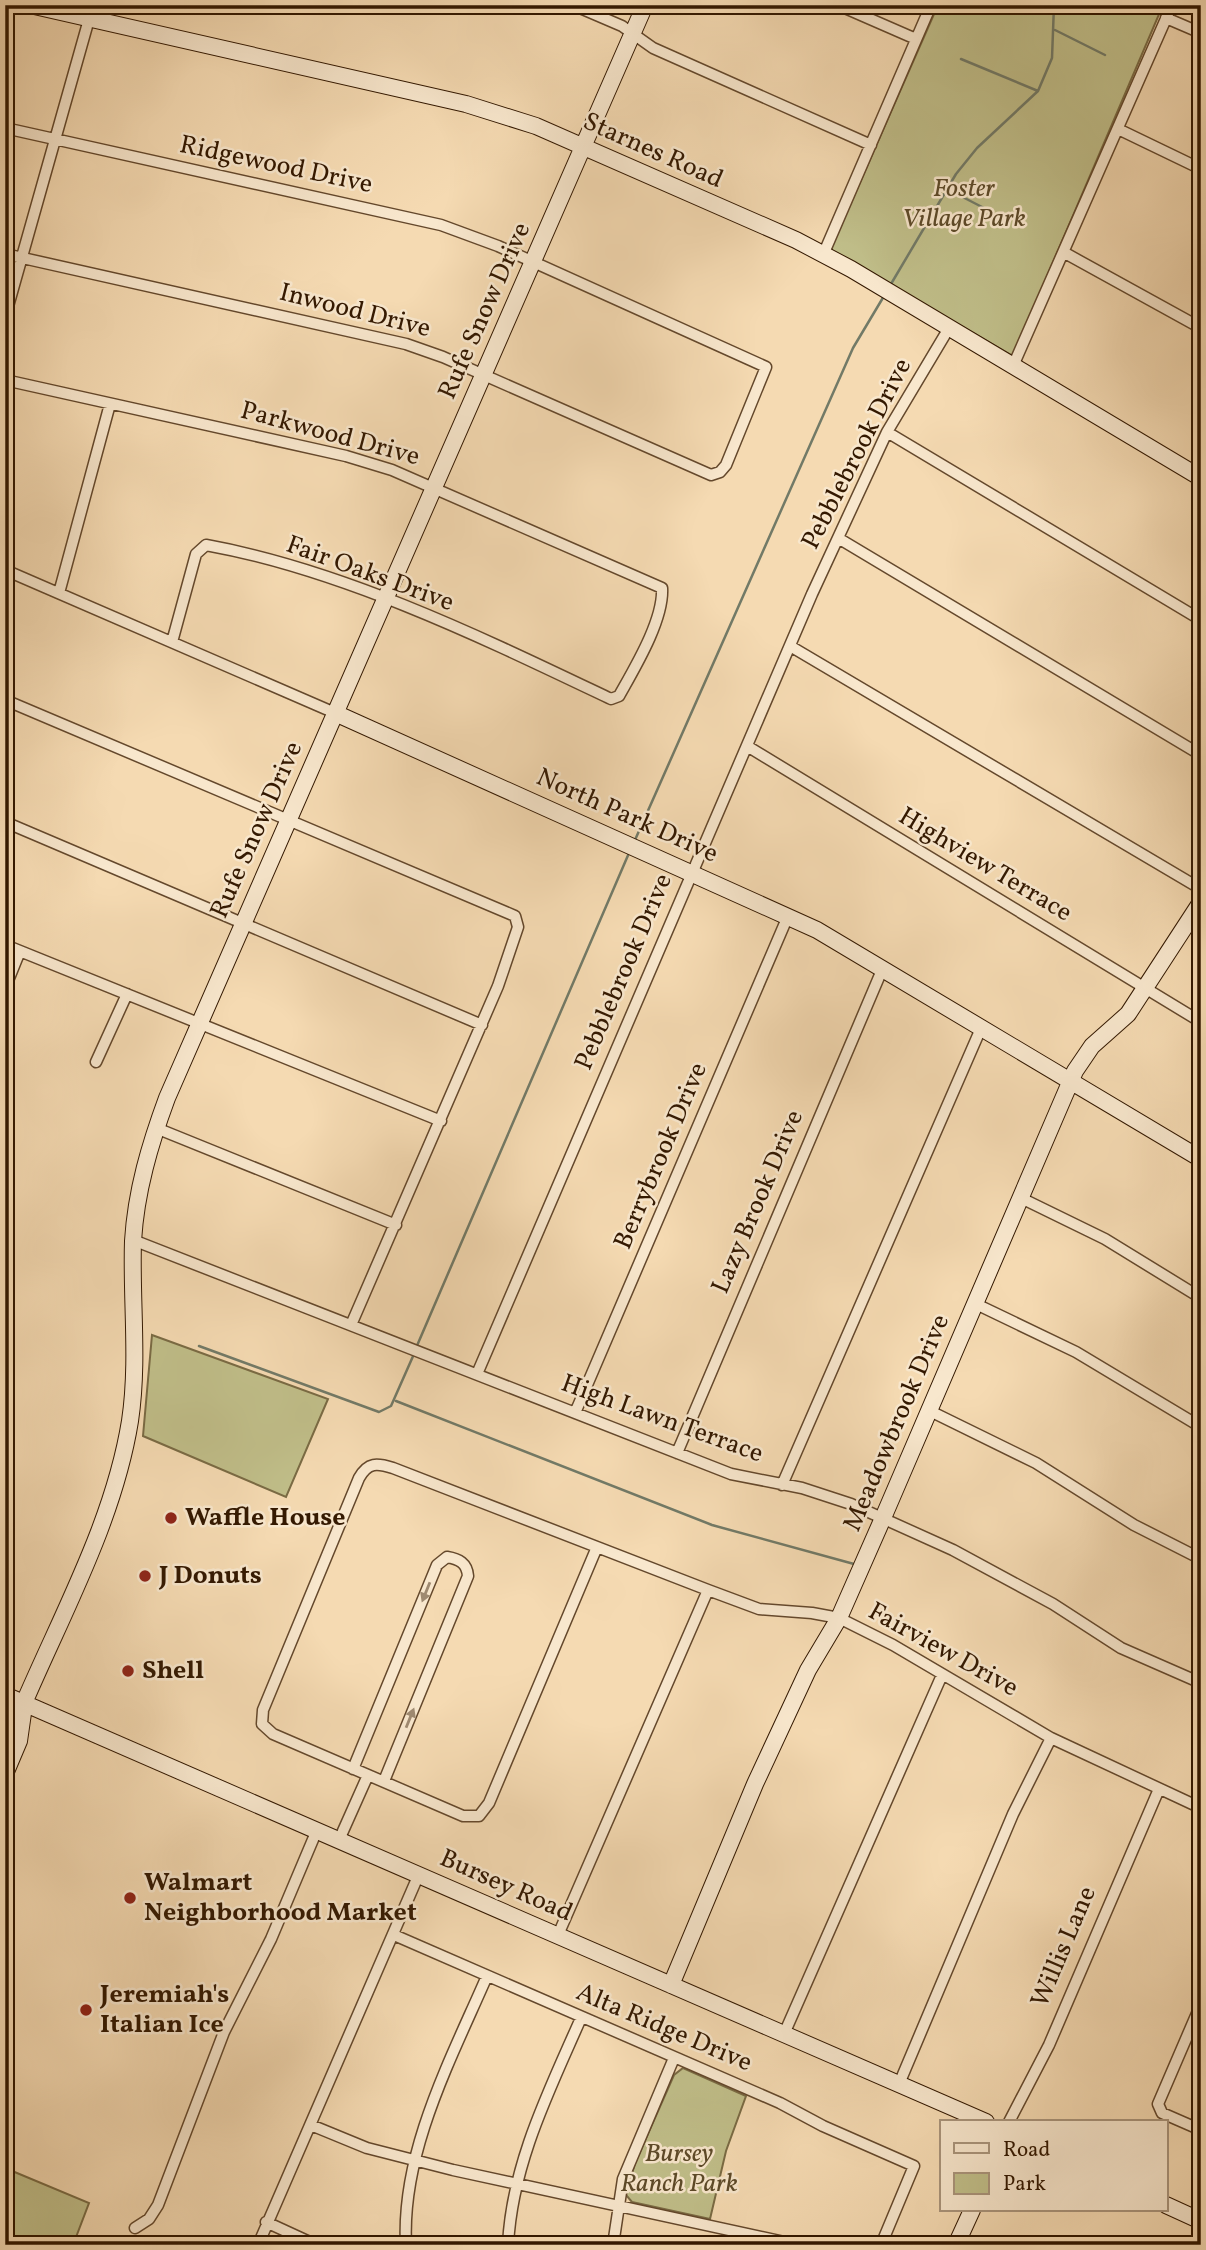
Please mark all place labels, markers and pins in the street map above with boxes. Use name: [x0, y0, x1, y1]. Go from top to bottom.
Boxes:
place label: Waffle House: [185, 1500, 346, 1536]
marker: Waffle House: [163, 1510, 179, 1526]
place label: J Donuts: [158, 1558, 262, 1594]
marker: J Donuts: [137, 1568, 153, 1584]
place label: Shell: [142, 1653, 204, 1689]
marker: Shell: [120, 1663, 136, 1679]
place label: Walmart Neighborhood Market: [144, 1865, 417, 1931]
marker: Walmart Neighborhood Market: [122, 1890, 138, 1906]
place label: Jeremiah's Italian Ice: [99, 1977, 229, 2043]
marker: Jeremiah's Italian Ice: [78, 2002, 94, 2018]

